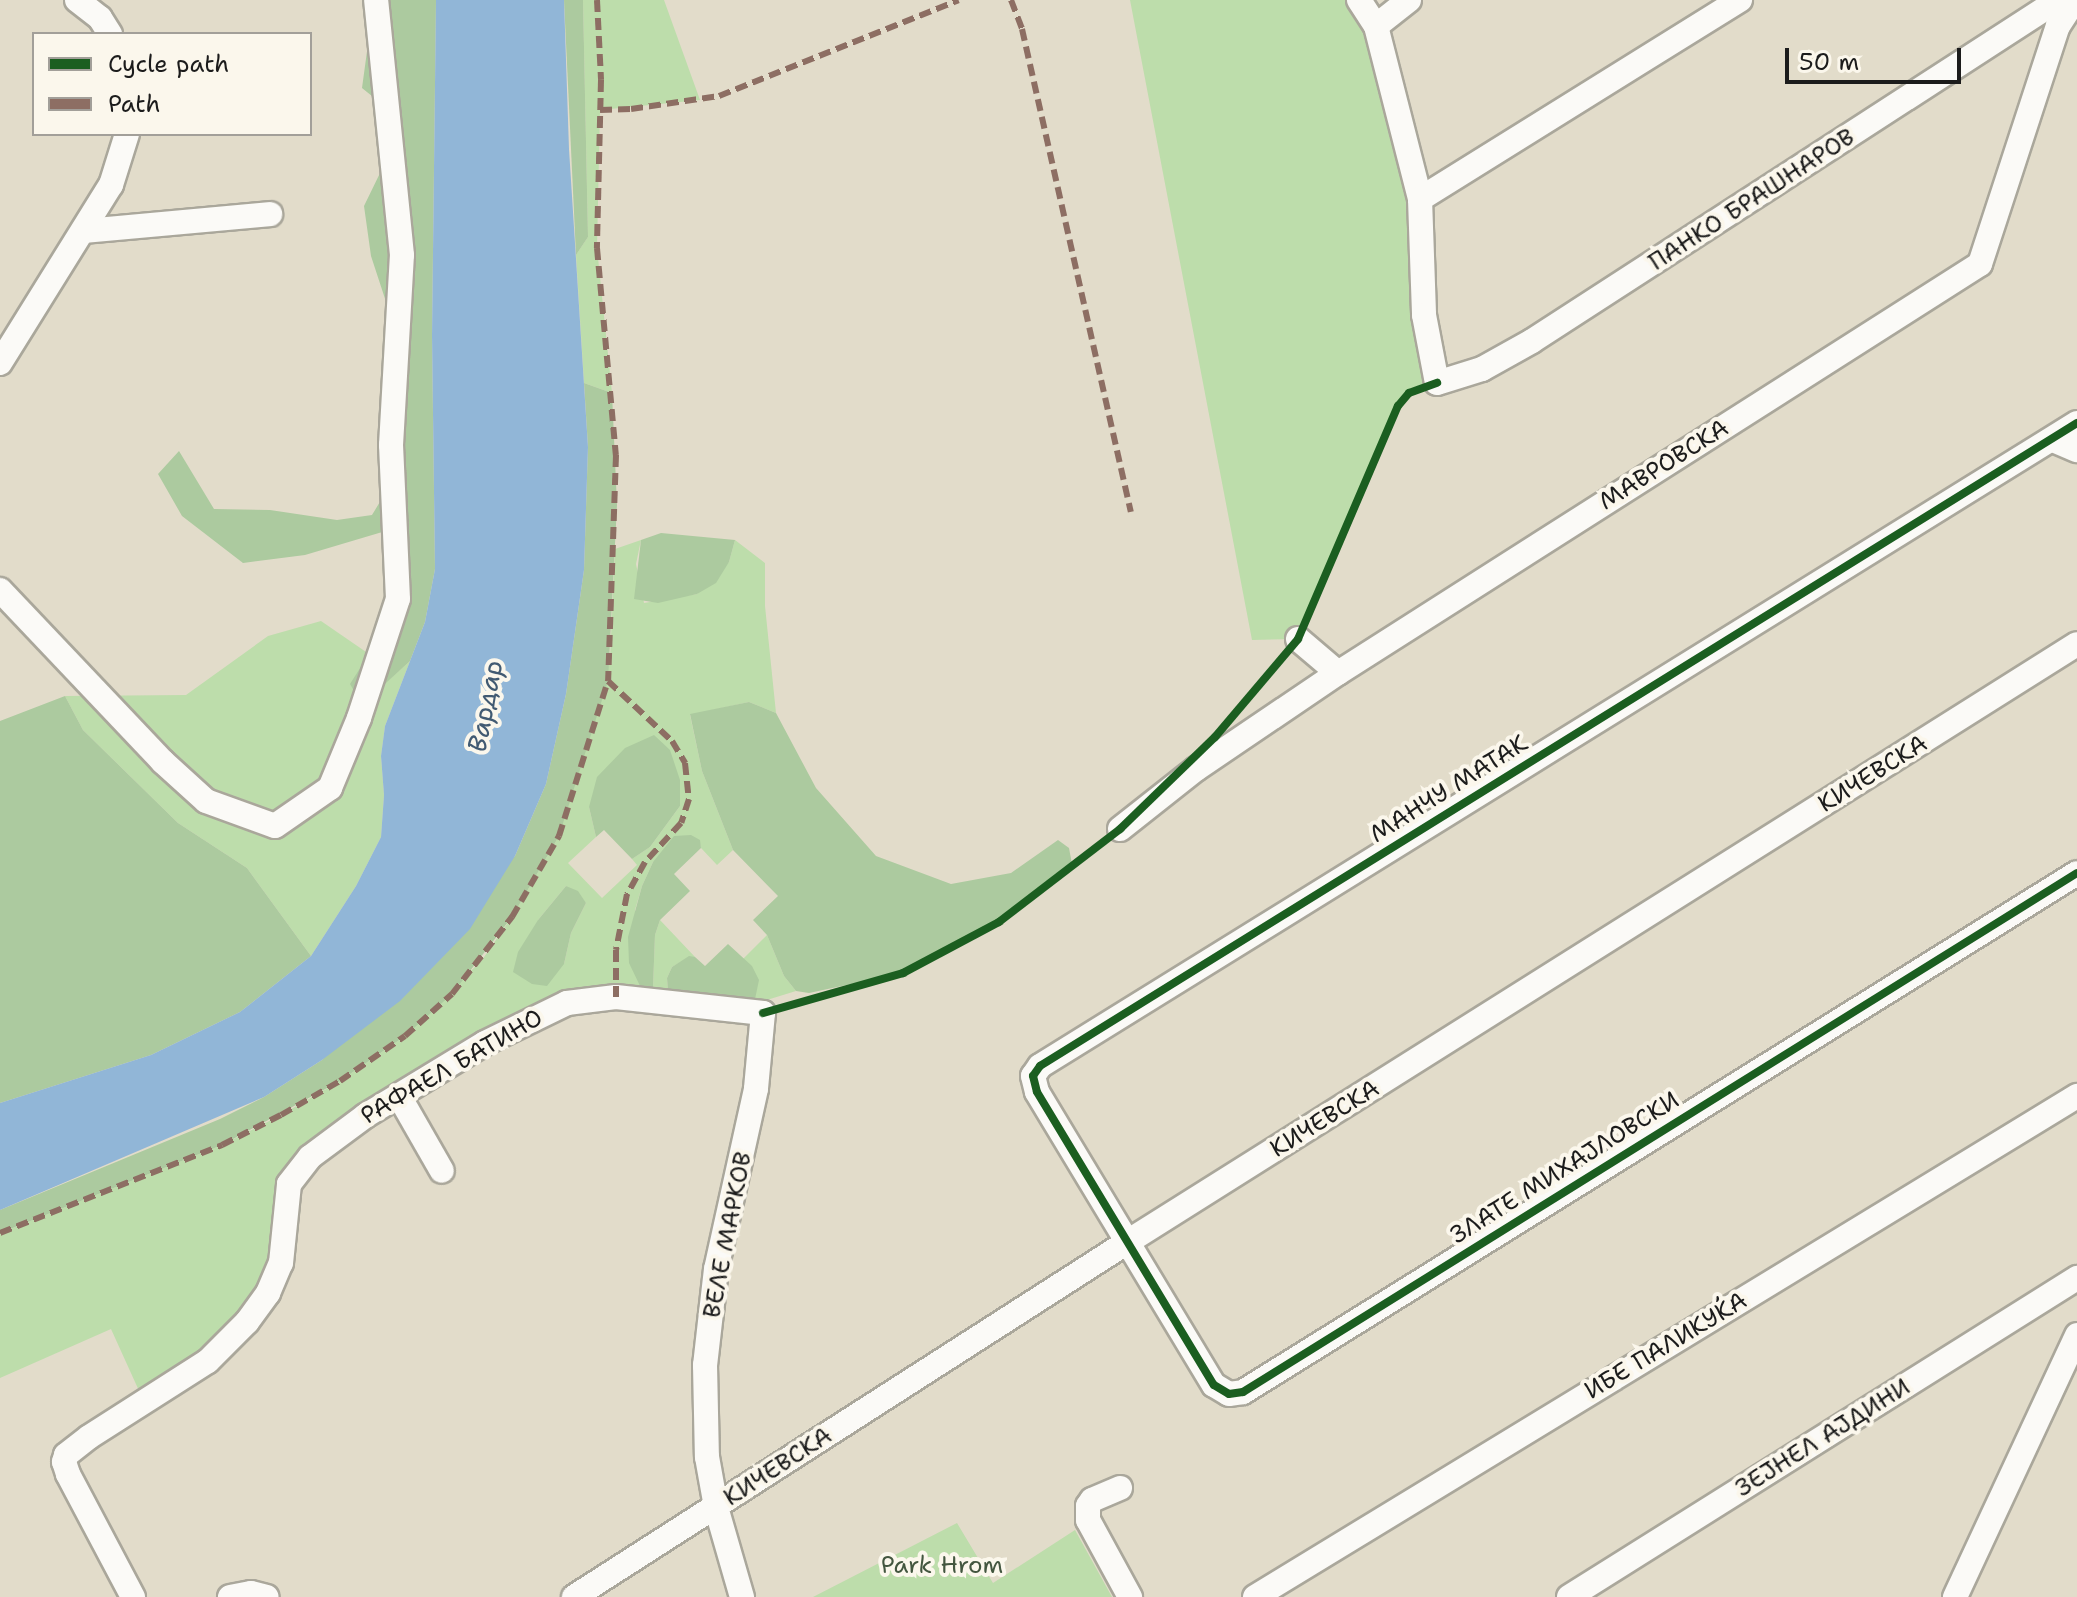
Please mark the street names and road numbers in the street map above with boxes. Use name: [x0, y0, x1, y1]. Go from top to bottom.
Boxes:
street label: ПАНКО БРАШНАРОВ: [1644, 123, 1860, 277]
street label: МАВРОВСКА: [1594, 414, 1734, 516]
street label: МАНЧУ МАТАК: [1365, 729, 1533, 849]
street label: КИЧЕВСКА: [1813, 729, 1933, 819]
street label: РАФАЕЛ БАТИНО: [356, 1003, 548, 1131]
street label: КИЧЕВСКА: [1265, 1074, 1385, 1164]
street label: ЗЛАТЕ МИХАЈЛОВСКИ: [1445, 1086, 1685, 1250]
street label: ВЕЛЕ МАРКОВ: [698, 1149, 758, 1321]
street label: ИБЕ ПАЛИКУЌА: [1580, 1286, 1752, 1406]
street label: ЗЕЈНЕЛ АЈДИНИ: [1730, 1373, 1916, 1503]
street label: КИЧЕВСКА: [719, 1421, 837, 1513]

